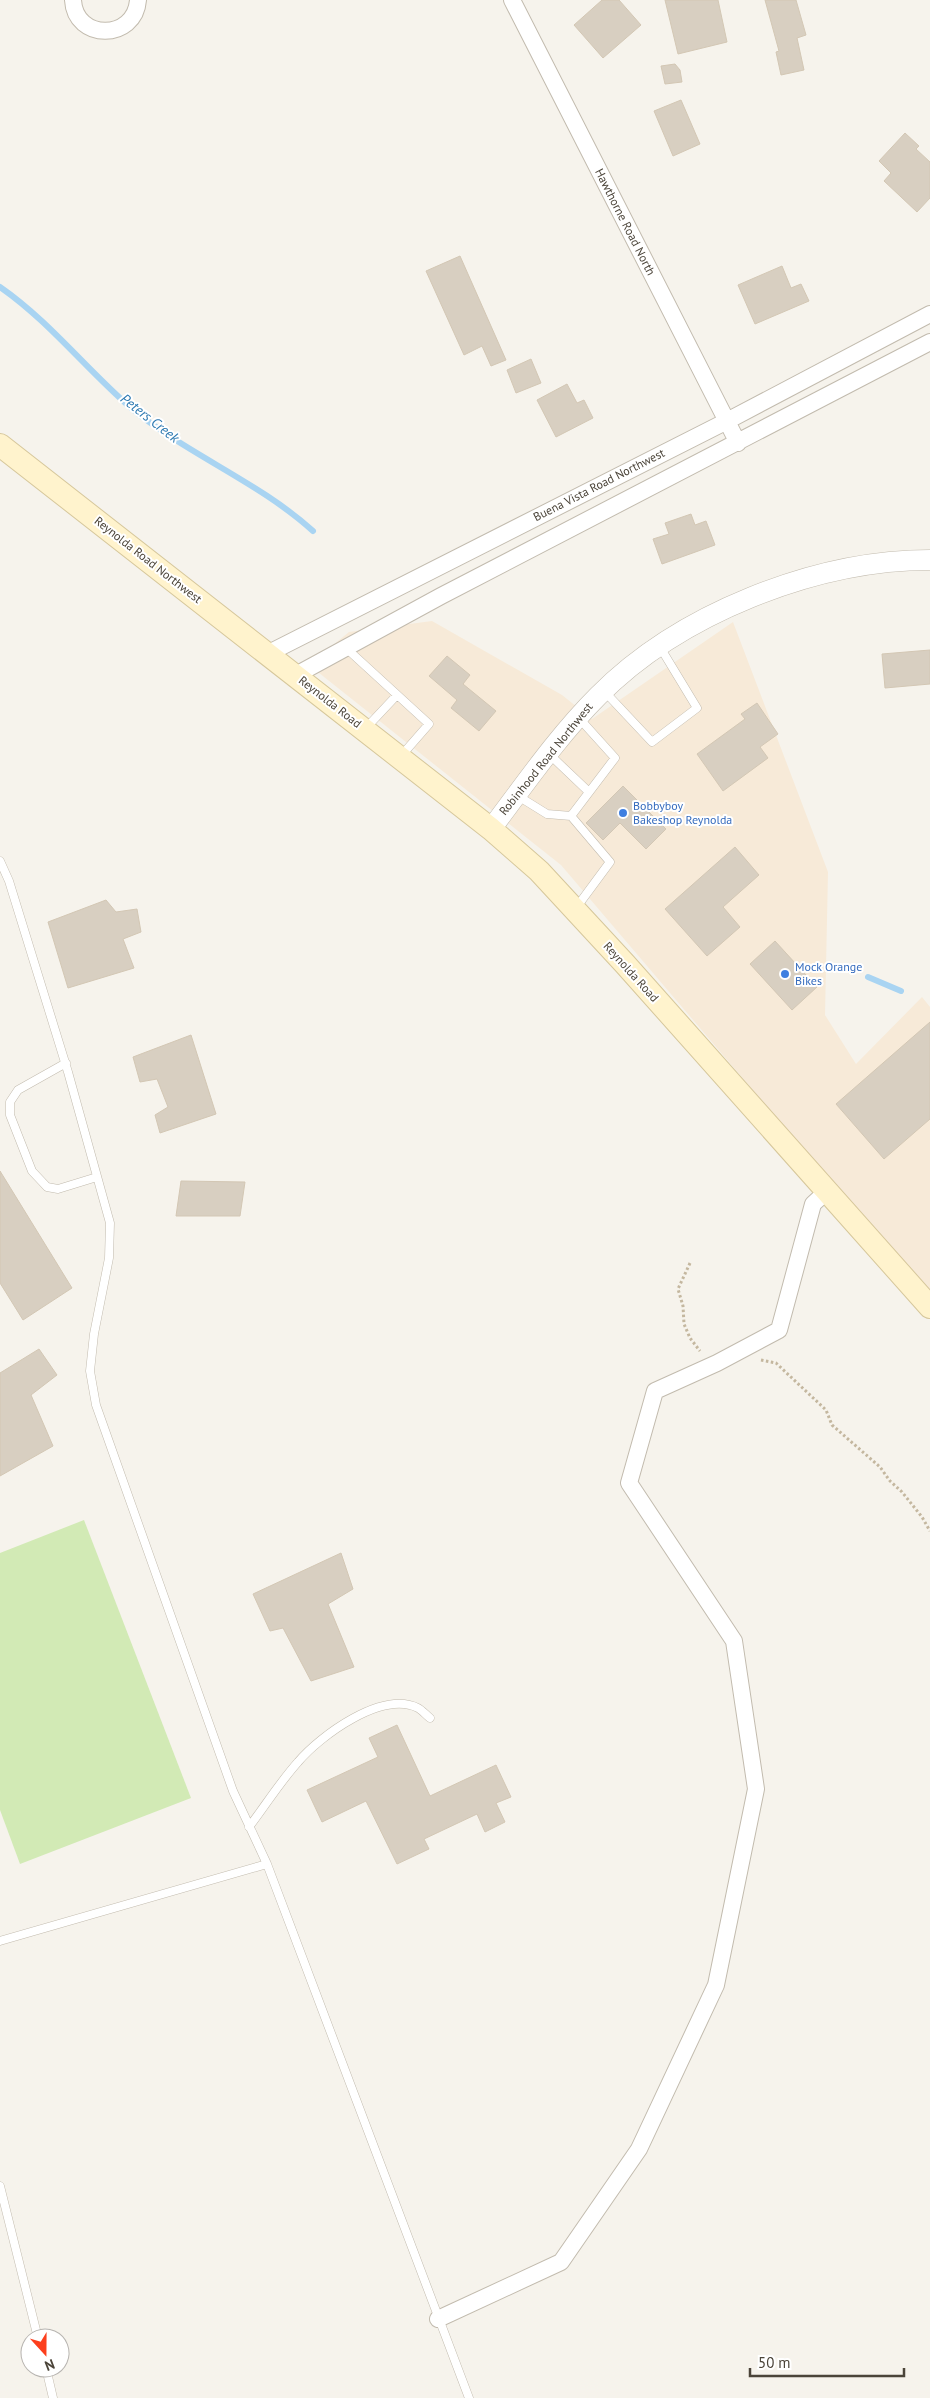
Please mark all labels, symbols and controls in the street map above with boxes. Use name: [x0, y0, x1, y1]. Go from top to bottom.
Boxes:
street label: Hawthorne Road North: [592, 166, 659, 278]
water label: Peters Creek: [117, 389, 184, 447]
street label: Buena Vista Road Northwest: [531, 445, 667, 524]
street label: Reynolda Road Northwest: [92, 513, 205, 606]
street label: Reynolda Road: [296, 672, 365, 731]
street label: Robinhood Road Northwest: [496, 699, 596, 818]
place label: Bobbyboy Bakeshop Reynolda: [633, 798, 732, 827]
marker: Bobbyboy Bakeshop Reynolda: [617, 807, 629, 819]
street label: Reynolda Road: [601, 939, 662, 1005]
place label: Mock Orange Bikes: [795, 959, 862, 988]
marker: Mock Orange Bikes: [779, 968, 791, 980]
north arrow: [20, 2328, 70, 2378]
scale bar: [750, 2346, 904, 2378]
text: 50 m: [758, 2353, 791, 2372]
text: N: [42, 2355, 57, 2375]

